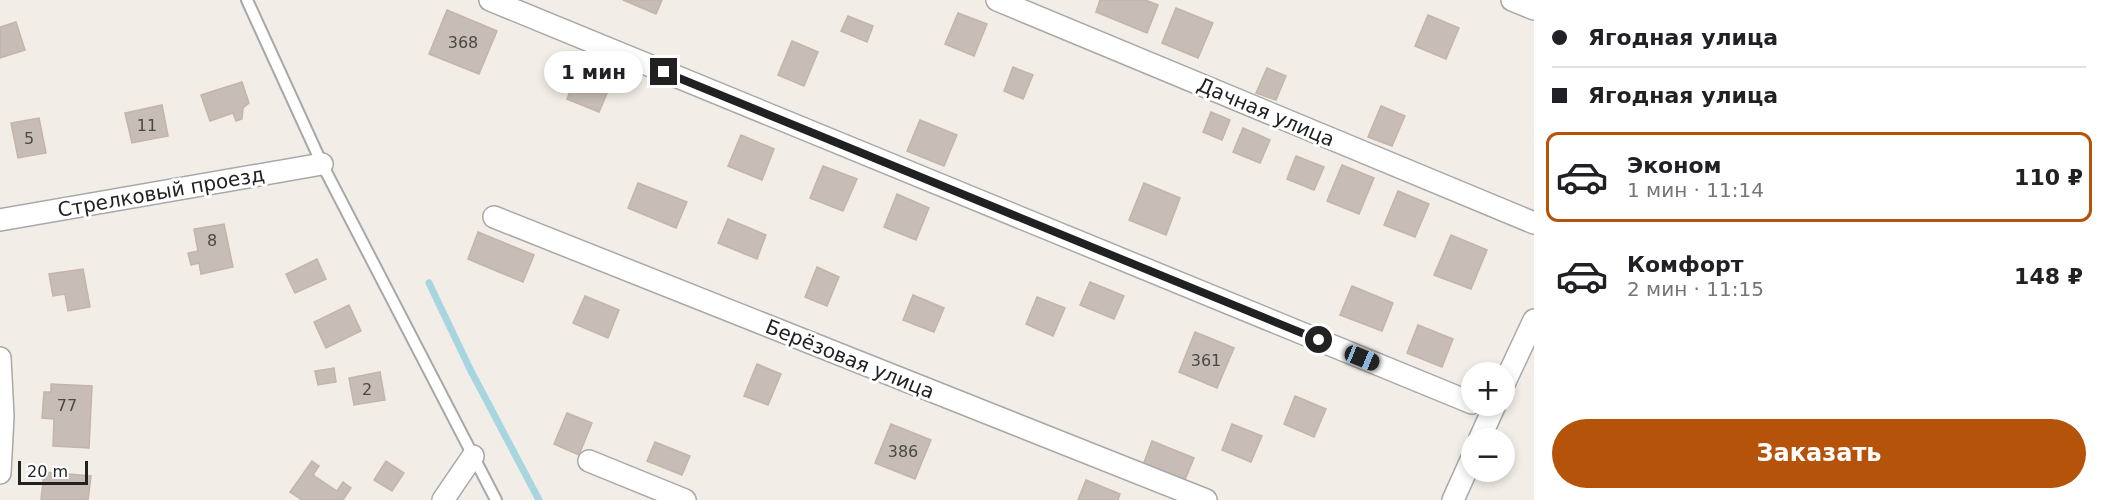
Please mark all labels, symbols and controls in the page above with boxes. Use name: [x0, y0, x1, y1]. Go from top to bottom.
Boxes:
text: Ягодная улица: [1588, 25, 1778, 50]
house number: 368: [448, 33, 478, 52]
callout: 1 мин: [544, 51, 643, 93]
route end: [650, 58, 677, 85]
text: 1 мин: [561, 60, 626, 84]
street label: Дачная улица: [1194, 72, 1338, 152]
text: Ягодная улица: [1588, 83, 1778, 108]
house number: 11: [137, 116, 157, 135]
house number: 5: [24, 129, 34, 148]
icon: car: [1555, 150, 1609, 204]
text: Эконом: [1627, 153, 1722, 178]
street label: Стрелковый проезд: [56, 162, 266, 222]
text: 110 ₽: [2014, 165, 2083, 190]
text: 1 мин · 11:14: [1627, 178, 1764, 202]
house number: 8: [207, 231, 217, 250]
icon: car: [1555, 249, 1609, 303]
text: Комфорт: [1627, 252, 1744, 277]
text: 148 ₽: [2014, 264, 2083, 289]
text: 2 мин · 11:15: [1627, 277, 1764, 301]
street label: Берёзовая улица: [762, 314, 938, 404]
route start: [1305, 326, 1332, 353]
car: [1342, 343, 1382, 373]
house number: 361: [1191, 351, 1221, 370]
map controls: [1461, 362, 1515, 482]
button: +: [1461, 362, 1515, 416]
house number: 2: [362, 380, 372, 399]
house number: 77: [57, 396, 77, 415]
button: Заказать: [1552, 419, 2086, 488]
button: −: [1461, 428, 1515, 482]
house number: 386: [888, 442, 918, 461]
scale bar: [18, 458, 88, 486]
text: 20 m: [27, 462, 68, 481]

